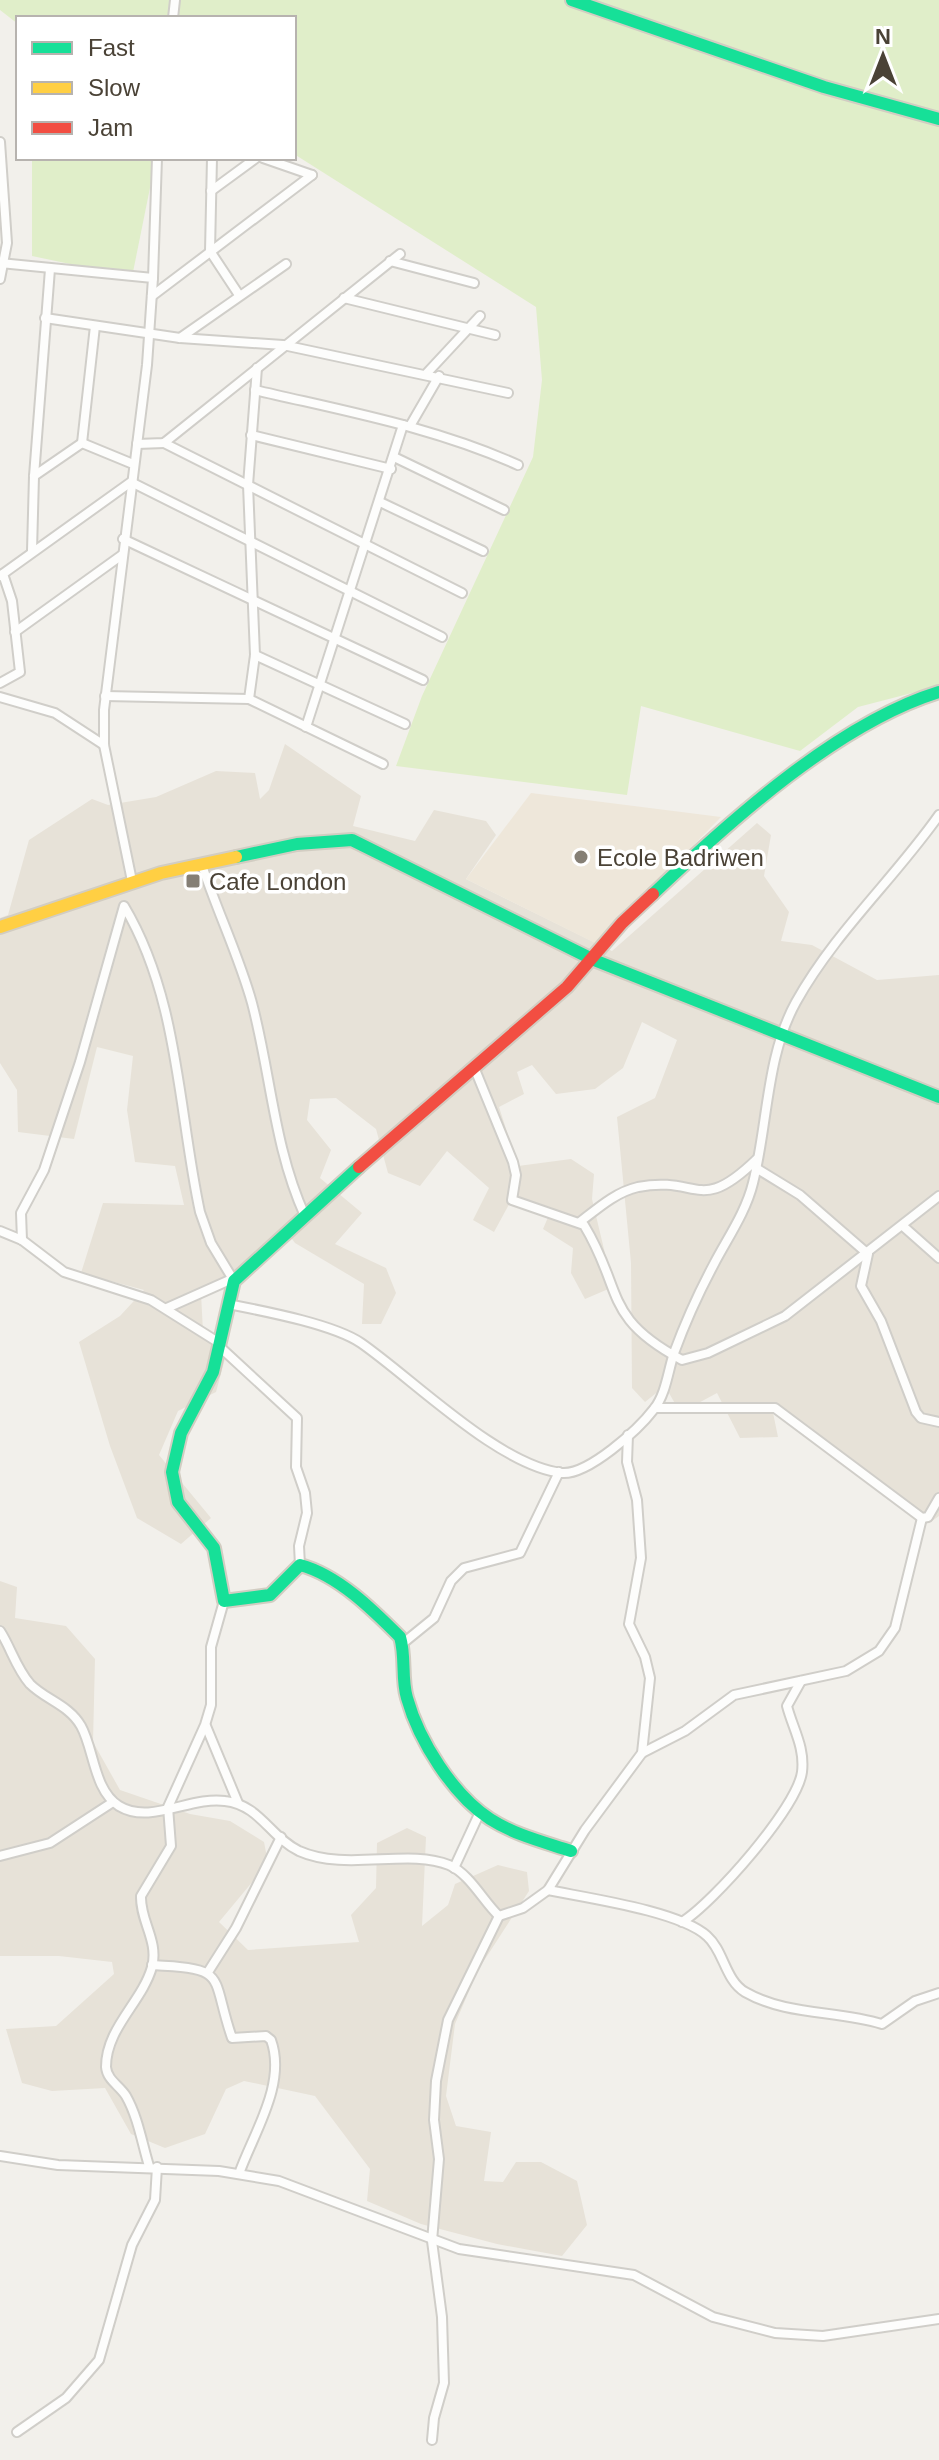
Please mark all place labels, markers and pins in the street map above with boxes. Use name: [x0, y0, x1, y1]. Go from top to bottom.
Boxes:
place label: Ecole Badriwen: [597, 844, 764, 871]
marker: Ecole Badriwen: [572, 848, 590, 866]
place label: Cafe London: [209, 868, 346, 895]
marker: Cafe London: [184, 872, 202, 890]

